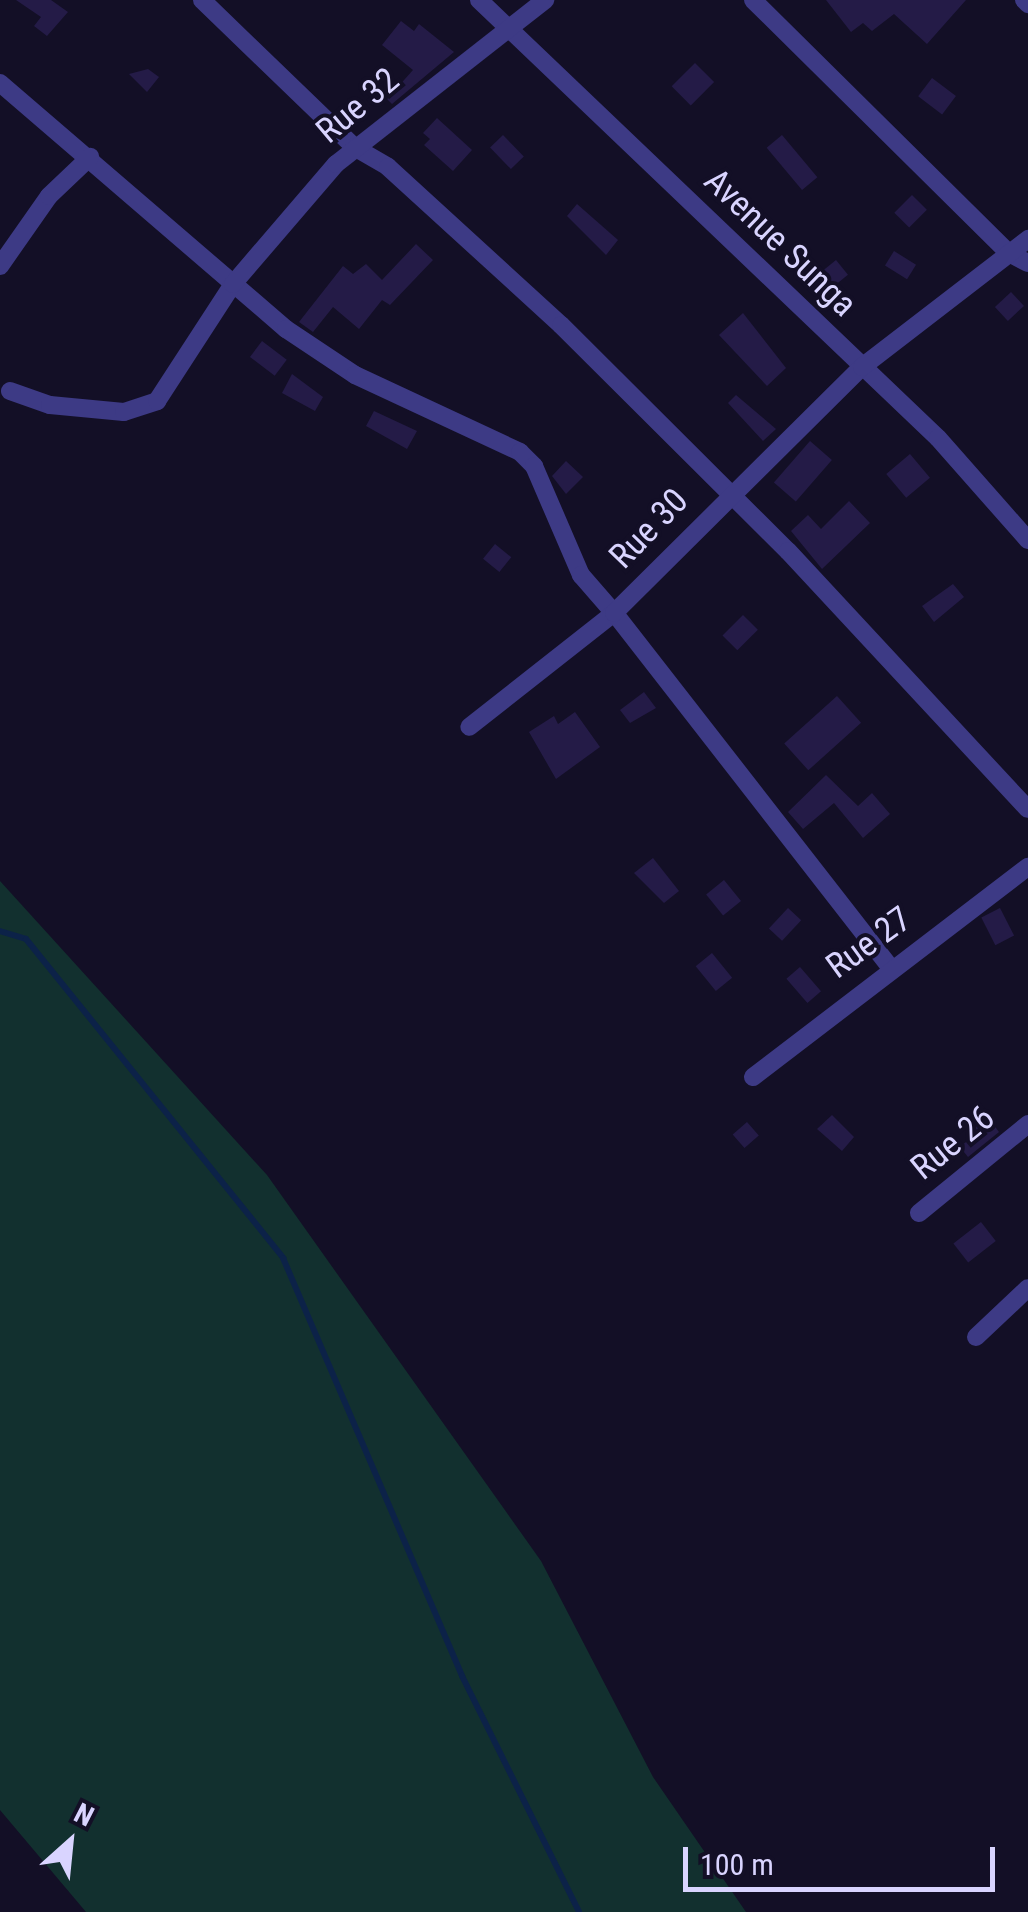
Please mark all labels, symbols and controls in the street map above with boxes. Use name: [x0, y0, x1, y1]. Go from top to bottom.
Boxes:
street label: Rue 32: [308, 60, 408, 152]
street label: Avenue Sunga: [695, 160, 865, 326]
street label: Rue 30: [601, 480, 697, 578]
street label: Rue 27: [818, 898, 920, 988]
street label: Rue 26: [903, 1097, 1003, 1189]
north arrow: [20, 1792, 120, 1892]
text: N: [69, 1796, 99, 1833]
scale bar: [688, 1827, 1000, 1889]
text: 100 m: [700, 1847, 774, 1882]

